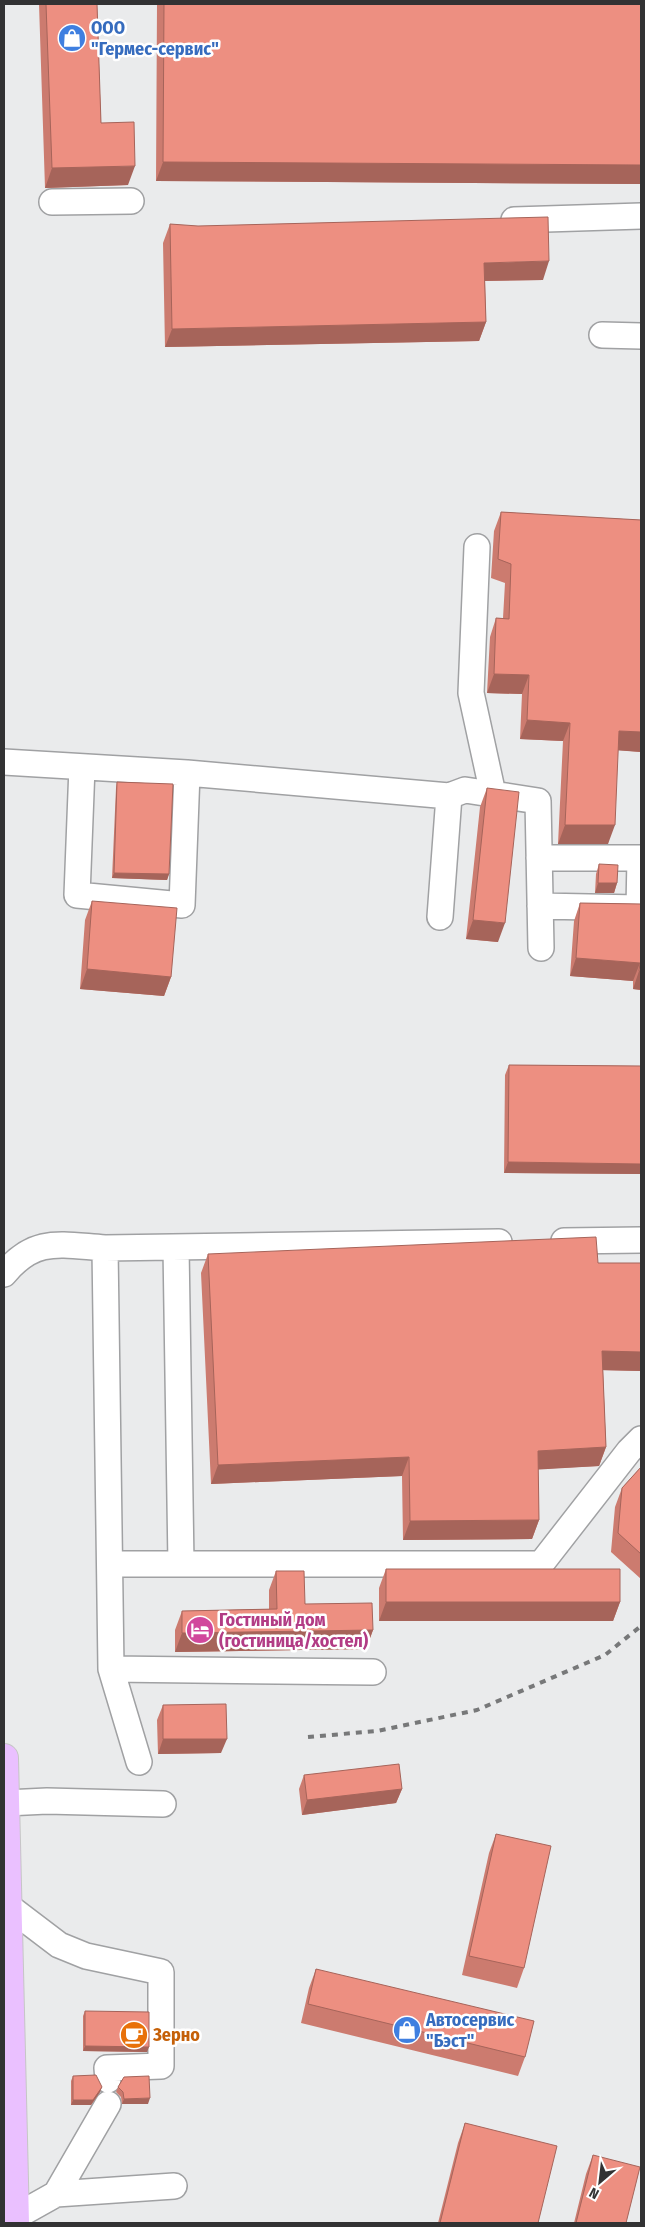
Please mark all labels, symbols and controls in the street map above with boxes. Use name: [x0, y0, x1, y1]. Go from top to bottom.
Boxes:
place label: ООО "Гермес-сервис": [91, 17, 219, 60]
shop icon: ООО "Гермес-сервис": [57, 23, 87, 53]
place label: Гостиный дом (гостиница/хостел): [219, 1609, 369, 1652]
hotel icon: Гостиный дом (гостиница/хостел): [185, 1615, 215, 1645]
place label: Автосервис "Бэст": [425, 2009, 515, 2052]
shop icon: Автосервис "Бэст": [392, 2015, 422, 2045]
cafe icon: Зерно: [119, 2020, 149, 2050]
place label: Зерно: [152, 2024, 200, 2046]
north arrow: [575, 2157, 625, 2207]
text: N: [586, 2184, 602, 2203]

